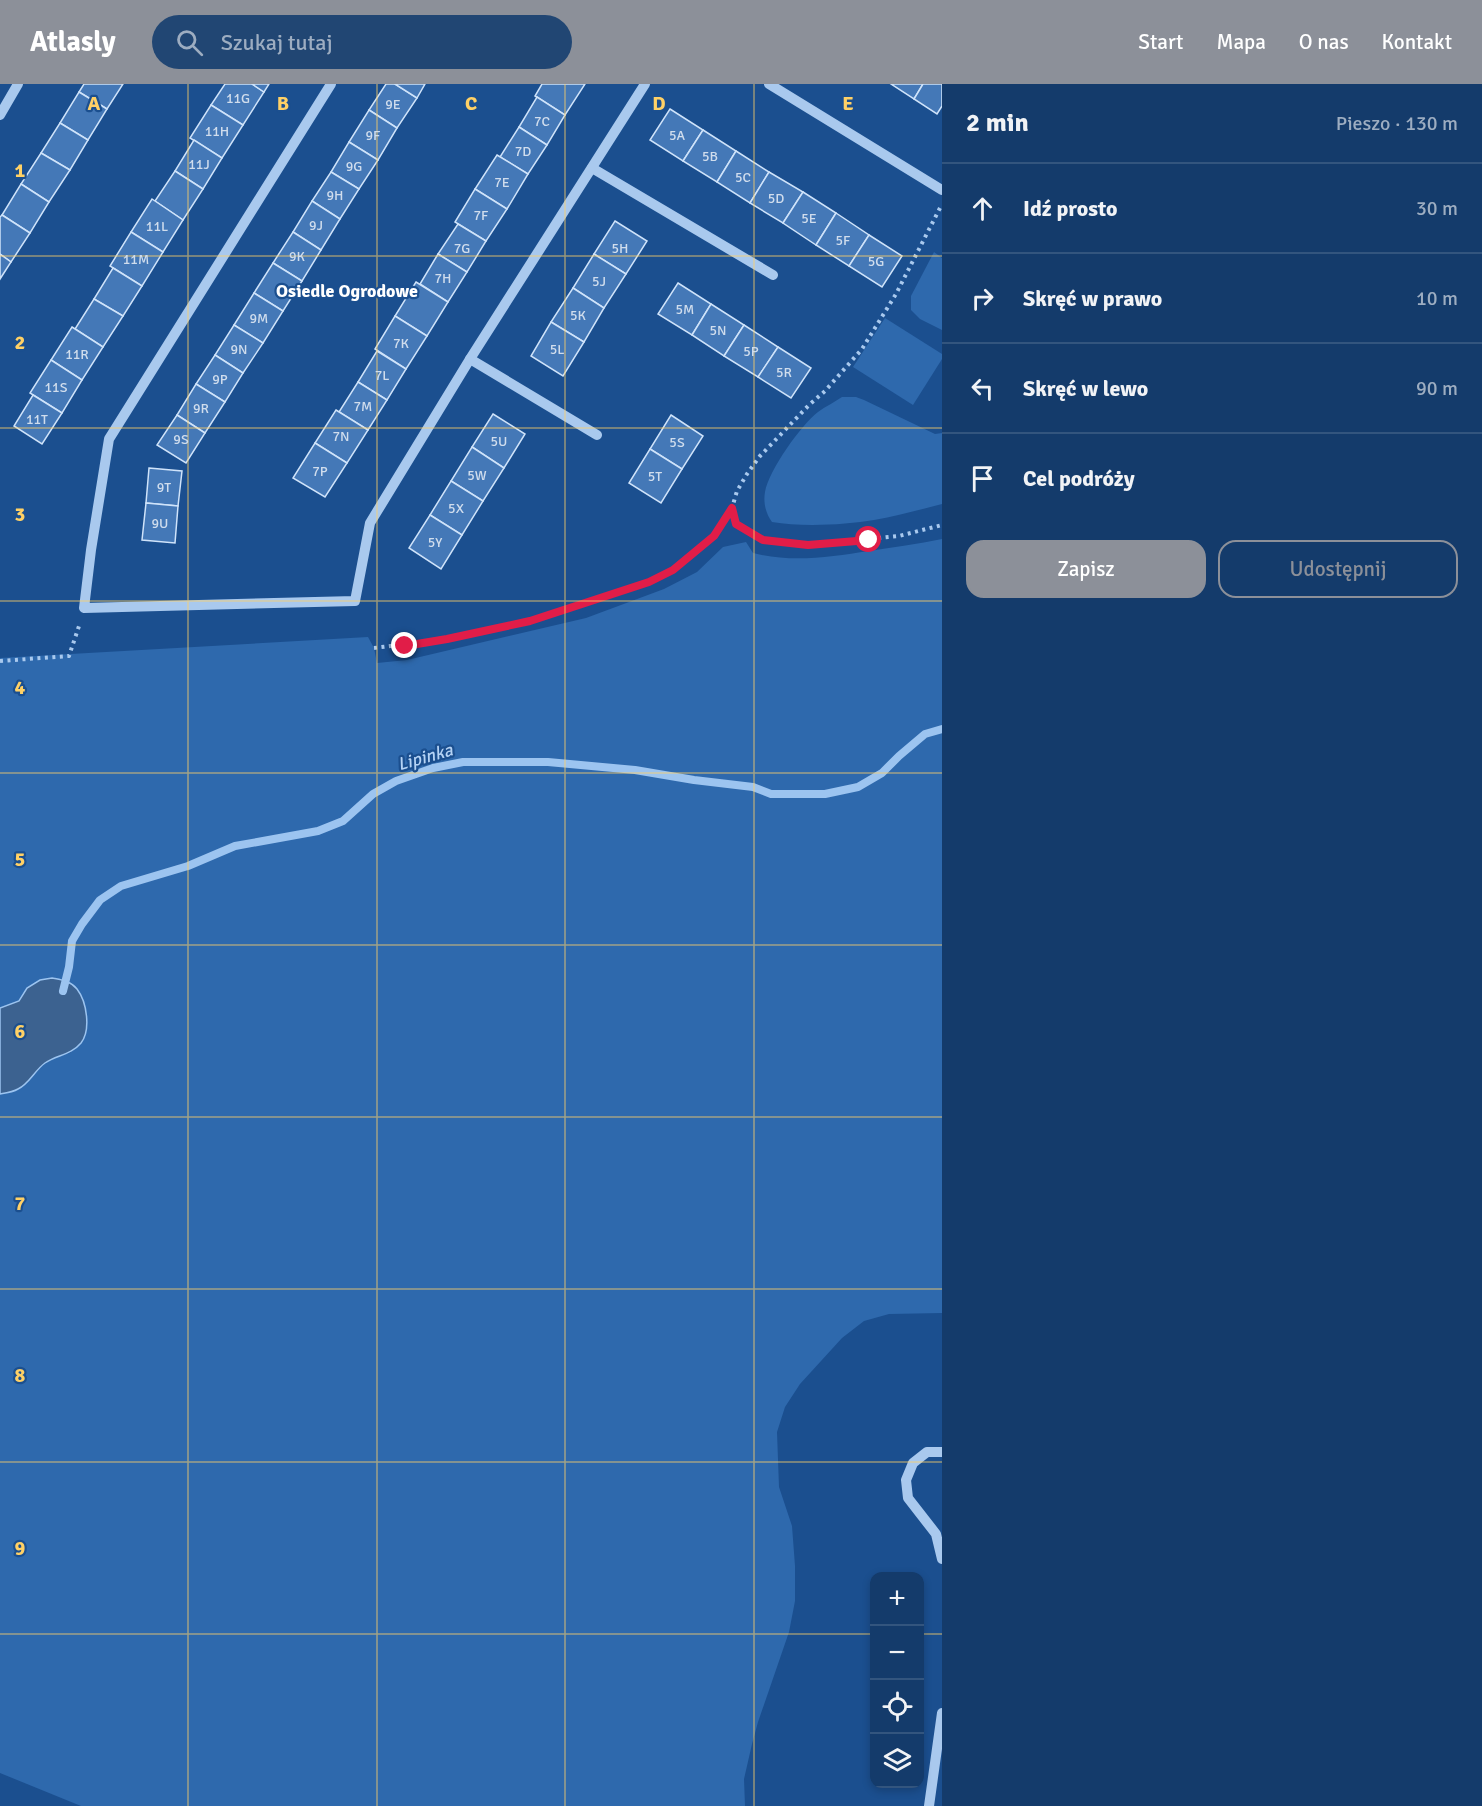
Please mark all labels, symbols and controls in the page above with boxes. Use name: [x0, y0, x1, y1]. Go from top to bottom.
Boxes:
search box: [152, 15, 572, 69]
text: Atlasly: [30, 25, 116, 59]
icon: search: [173, 26, 206, 59]
text: Szukaj tutaj: [221, 29, 333, 56]
text: Start: [1138, 29, 1183, 55]
text: Mapa: [1216, 29, 1266, 55]
text: O nas: [1299, 29, 1349, 55]
text: Kontakt: [1382, 29, 1452, 55]
house number: 11G: [226, 90, 250, 107]
text: A: [88, 91, 101, 116]
text: B: [277, 91, 289, 116]
text: C: [465, 91, 477, 116]
text: D: [652, 91, 666, 116]
text: E: [842, 91, 854, 116]
house number: 9E: [385, 96, 401, 113]
text: 2 min: [966, 107, 1029, 139]
text: Pieszo · 130 m: [1336, 111, 1458, 136]
house number: 7C: [534, 113, 550, 130]
house number: 11H: [205, 123, 229, 140]
house number: 9F: [366, 127, 380, 144]
house number: 5A: [669, 127, 685, 144]
house number: 7D: [515, 143, 531, 160]
house number: 5B: [702, 148, 718, 165]
house number: 11J: [188, 156, 210, 173]
text: 1: [15, 158, 26, 183]
house number: 9G: [346, 158, 362, 175]
house number: 5C: [735, 169, 751, 186]
house number: 7E: [494, 174, 510, 191]
house number: 9H: [326, 187, 344, 204]
house number: 5D: [768, 190, 784, 207]
icon: ahead: [966, 192, 999, 225]
text: Idź prosto: [1023, 195, 1118, 222]
text: 30 m: [1416, 196, 1458, 221]
house number: 7F: [474, 207, 488, 224]
house number: 5E: [801, 210, 817, 227]
house number: 9J: [309, 217, 323, 234]
house number: 11L: [146, 218, 168, 235]
house number: 5F: [836, 232, 850, 249]
house number: 7G: [454, 240, 470, 257]
house number: 5H: [611, 240, 629, 257]
house number: 9K: [289, 248, 306, 265]
house number: 11M: [123, 251, 149, 268]
house number: 5G: [868, 253, 884, 270]
house number: 7H: [434, 270, 452, 287]
house number: 5J: [592, 273, 606, 290]
district label: Osiedle Ogrodowe: [276, 280, 418, 302]
icon: right: [966, 282, 999, 315]
text: Skręć w prawo: [1023, 285, 1162, 312]
text: 10 m: [1416, 286, 1458, 311]
house number: 5M: [676, 301, 694, 318]
house number: 5K: [570, 307, 587, 324]
house number: 9M: [250, 310, 268, 327]
house number: 5N: [709, 322, 727, 339]
text: 2: [15, 330, 25, 355]
house number: 7K: [393, 335, 410, 352]
house number: 9N: [230, 341, 248, 358]
house number: 5L: [550, 341, 564, 358]
house number: 5P: [743, 343, 759, 360]
house number: 11R: [65, 346, 89, 363]
house number: 5R: [776, 364, 792, 381]
house number: 7L: [375, 367, 389, 384]
house number: 9P: [212, 371, 228, 388]
icon: left: [966, 372, 999, 405]
text: Skręć w lewo: [1023, 375, 1148, 402]
text: 90 m: [1416, 376, 1458, 401]
house number: 11S: [45, 379, 68, 396]
house number: 7M: [354, 398, 372, 415]
house number: 9R: [193, 400, 209, 417]
house number: 11T: [26, 411, 48, 428]
house number: 7N: [332, 428, 350, 445]
house number: 9S: [173, 431, 189, 448]
house number: 5U: [491, 433, 507, 450]
house number: 5S: [669, 434, 685, 451]
icon: arrive: [966, 462, 999, 495]
house number: 7P: [312, 463, 328, 480]
text: Cel podróży: [1023, 465, 1135, 492]
house number: 5W: [467, 467, 487, 484]
house number: 5T: [648, 468, 662, 485]
house number: 9T: [157, 479, 171, 496]
house number: 5X: [448, 500, 464, 517]
text: 3: [15, 502, 25, 527]
house number: 9U: [152, 515, 168, 532]
route start: [855, 526, 881, 552]
house number: 5Y: [428, 534, 442, 551]
button: Zapisz: [966, 540, 1206, 598]
button: Udostępnij: [1218, 540, 1458, 598]
route end: [391, 632, 417, 658]
text: 4: [15, 675, 26, 700]
water label: Lipinka: [395, 738, 456, 775]
text: 5: [15, 847, 25, 872]
text: 6: [15, 1019, 26, 1044]
text: 7: [15, 1191, 26, 1216]
text: 8: [15, 1363, 26, 1388]
text: 9: [15, 1536, 26, 1561]
map controls: [870, 1572, 924, 1788]
button: +: [870, 1572, 924, 1626]
button: −: [870, 1626, 924, 1680]
button: locate: [870, 1680, 924, 1734]
button: layers: [870, 1734, 924, 1788]

